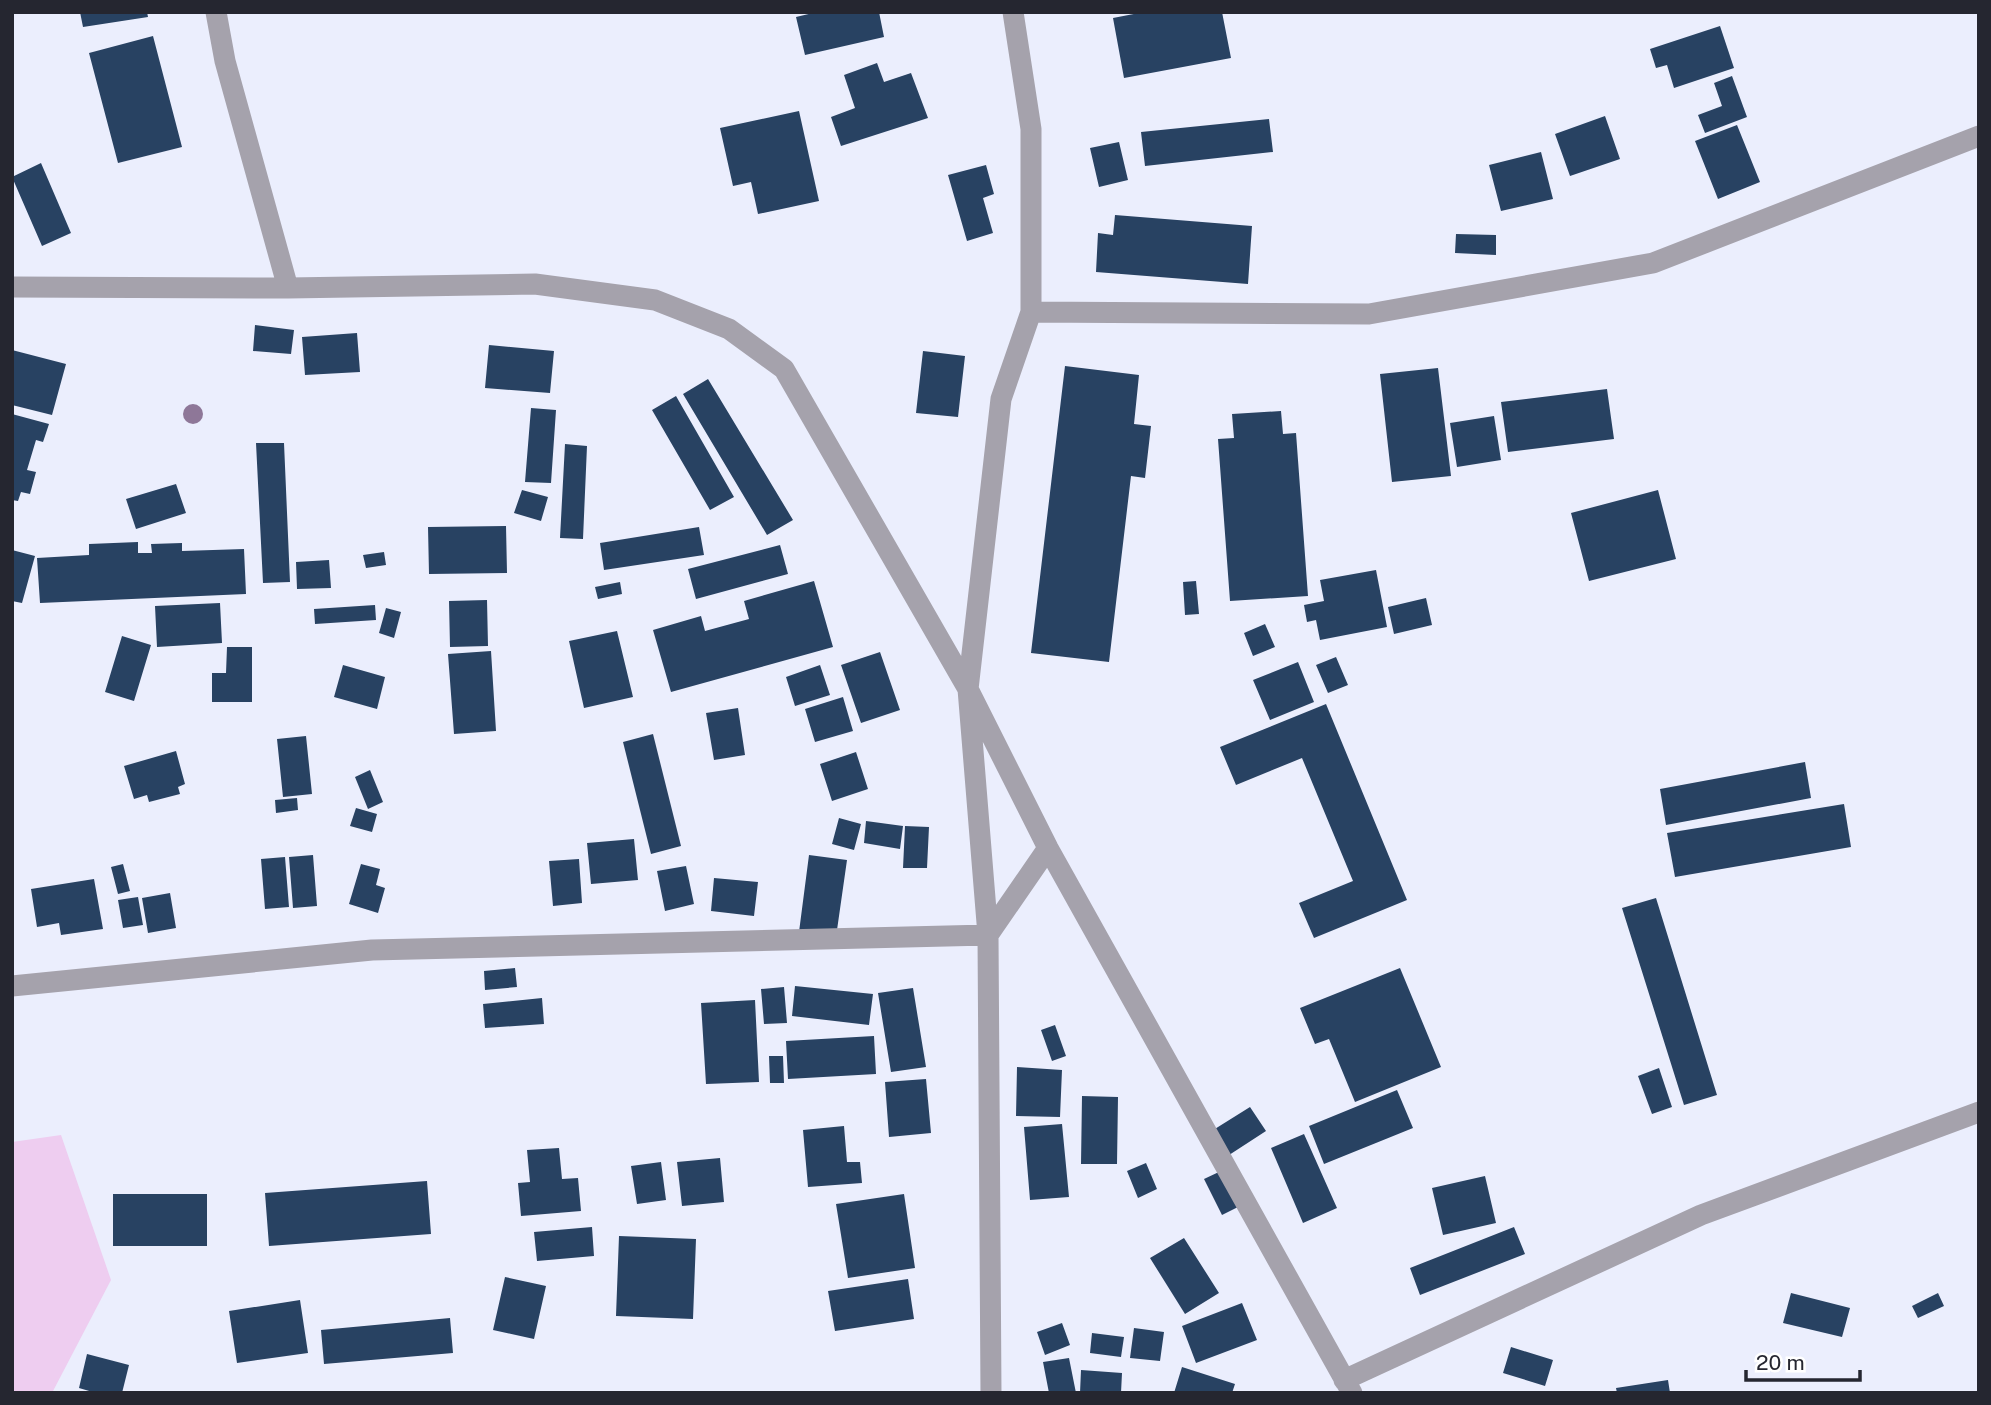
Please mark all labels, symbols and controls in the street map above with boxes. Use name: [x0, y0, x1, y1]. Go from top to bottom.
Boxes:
scale bar: [1746, 1338, 1860, 1382]
text: 20 m: [1756, 1350, 1805, 1375]

